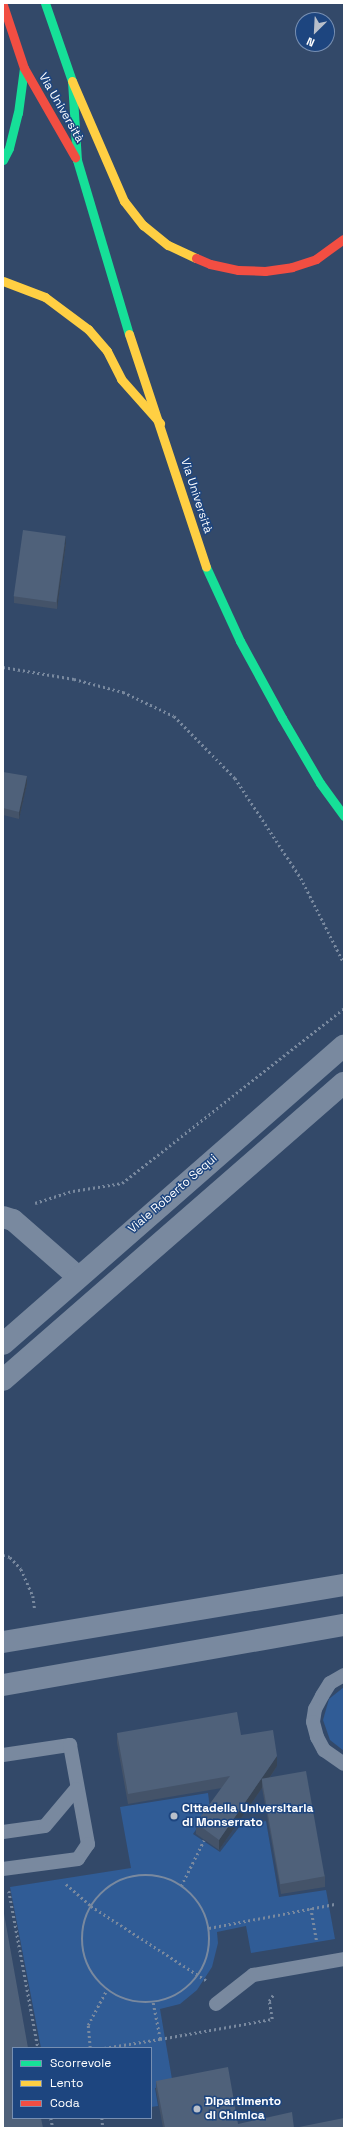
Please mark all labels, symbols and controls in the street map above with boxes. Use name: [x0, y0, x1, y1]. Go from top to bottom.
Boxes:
north arrow: [295, 12, 335, 52]
text: N: [304, 34, 317, 50]
street label: Via Università: [35, 71, 87, 145]
street label: Via Università: [177, 457, 215, 535]
street label: Viale Roberto Sequi: [126, 1151, 220, 1237]
place label: Cittadella Universitaria di Monserrato: [182, 1802, 313, 1830]
marker: Cittadella Universitaria di Monserrato: [169, 1811, 179, 1821]
legend: [12, 2047, 152, 2119]
text: Scorrevole: [50, 2055, 111, 2071]
text: Lento: [50, 2075, 84, 2091]
text: Coda: [50, 2095, 80, 2111]
place label: Dipartimento di Chimica: [205, 2095, 281, 2123]
marker: Dipartimento di Chimica: [192, 2104, 202, 2114]

